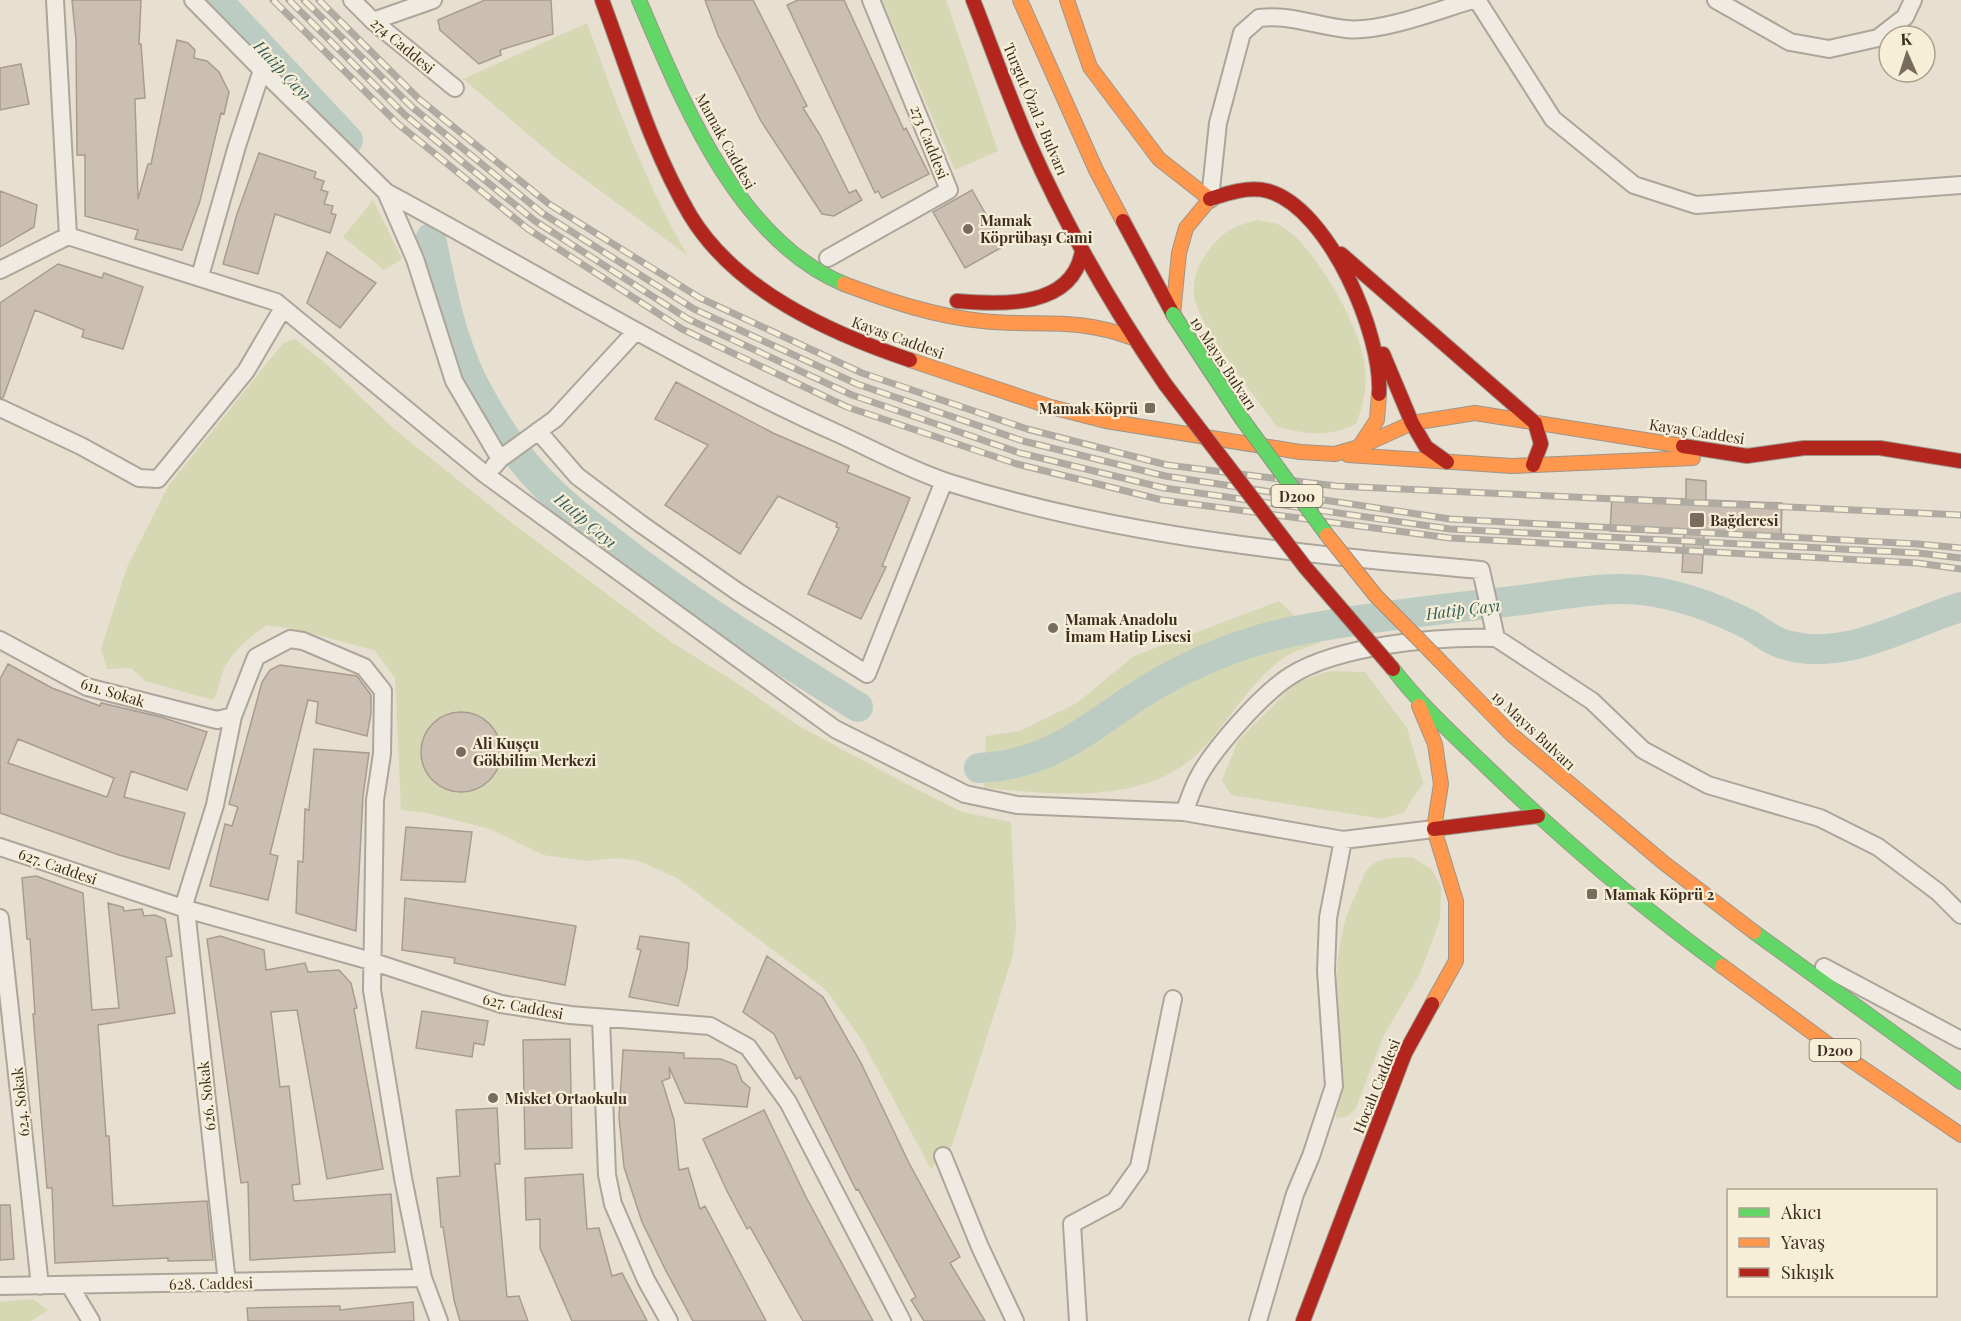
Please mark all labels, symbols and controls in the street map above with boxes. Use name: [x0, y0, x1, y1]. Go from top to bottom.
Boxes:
street label: 274 Caddesi: [367, 12, 440, 78]
north arrow: [1877, 24, 1937, 84]
text: K: [1900, 28, 1913, 49]
water label: Hatip Çayı: [249, 35, 316, 105]
street label: Turgut Özal 2 Bulvarı: [999, 40, 1073, 179]
street label: Mamak Caddesi: [691, 89, 761, 193]
street label: 273 Caddesi: [906, 102, 954, 182]
place label: Mamak Köprübaşı Cami: [980, 210, 1093, 247]
marker: Mamak Köprübaşı Cami: [961, 222, 975, 236]
street label: Kayaş Caddesi: [849, 311, 947, 363]
street label: 19 Mayıs Bulvarı: [1186, 312, 1262, 414]
place label: Mamak Köprü: [1039, 398, 1138, 418]
marker: Mamak Köprü: [1143, 401, 1157, 415]
street label: Kayaş Caddesi: [1648, 414, 1747, 449]
road number: D200: [1272, 485, 1322, 507]
water label: Hatip Çayı: [550, 487, 621, 552]
place label: Bağderesi: [1710, 510, 1779, 530]
marker: Bağderesi: [1688, 511, 1706, 529]
water label: Hatip Çayı: [1424, 594, 1502, 624]
place label: Mamak Anadolu İmam Hatip Lisesi: [1065, 609, 1192, 646]
marker: Mamak Anadolu İmam Hatip Lisesi: [1046, 621, 1060, 635]
street label: 611. Sokak: [78, 673, 148, 711]
street label: 19 Mayıs Bulvarı: [1488, 686, 1581, 774]
place label: Ali Kuşçu Gökbilim Merkezi: [472, 733, 597, 770]
marker: Ali Kuşçu Gökbilim Merkezi: [454, 745, 468, 759]
street label: 627. Caddesi: [16, 843, 101, 889]
place label: Mamak Köprü 2: [1604, 884, 1715, 904]
marker: Mamak Köprü 2: [1585, 887, 1599, 901]
street label: 627. Caddesi: [481, 988, 566, 1024]
street label: Hocalı Caddesi: [1348, 1035, 1404, 1136]
road number: D200: [1810, 1039, 1860, 1061]
street label: 626. Sokak: [192, 1059, 220, 1132]
street label: 624. Sokak: [6, 1065, 34, 1138]
place label: Misket Ortaokulu: [505, 1088, 627, 1108]
marker: Misket Ortaokulu: [486, 1091, 500, 1105]
legend: [1727, 1189, 1937, 1297]
text: Akıcı: [1780, 1200, 1822, 1224]
text: Yavaş: [1780, 1230, 1825, 1254]
text: Sıkışık: [1781, 1260, 1834, 1284]
street label: 628. Caddesi: [169, 1272, 254, 1294]

